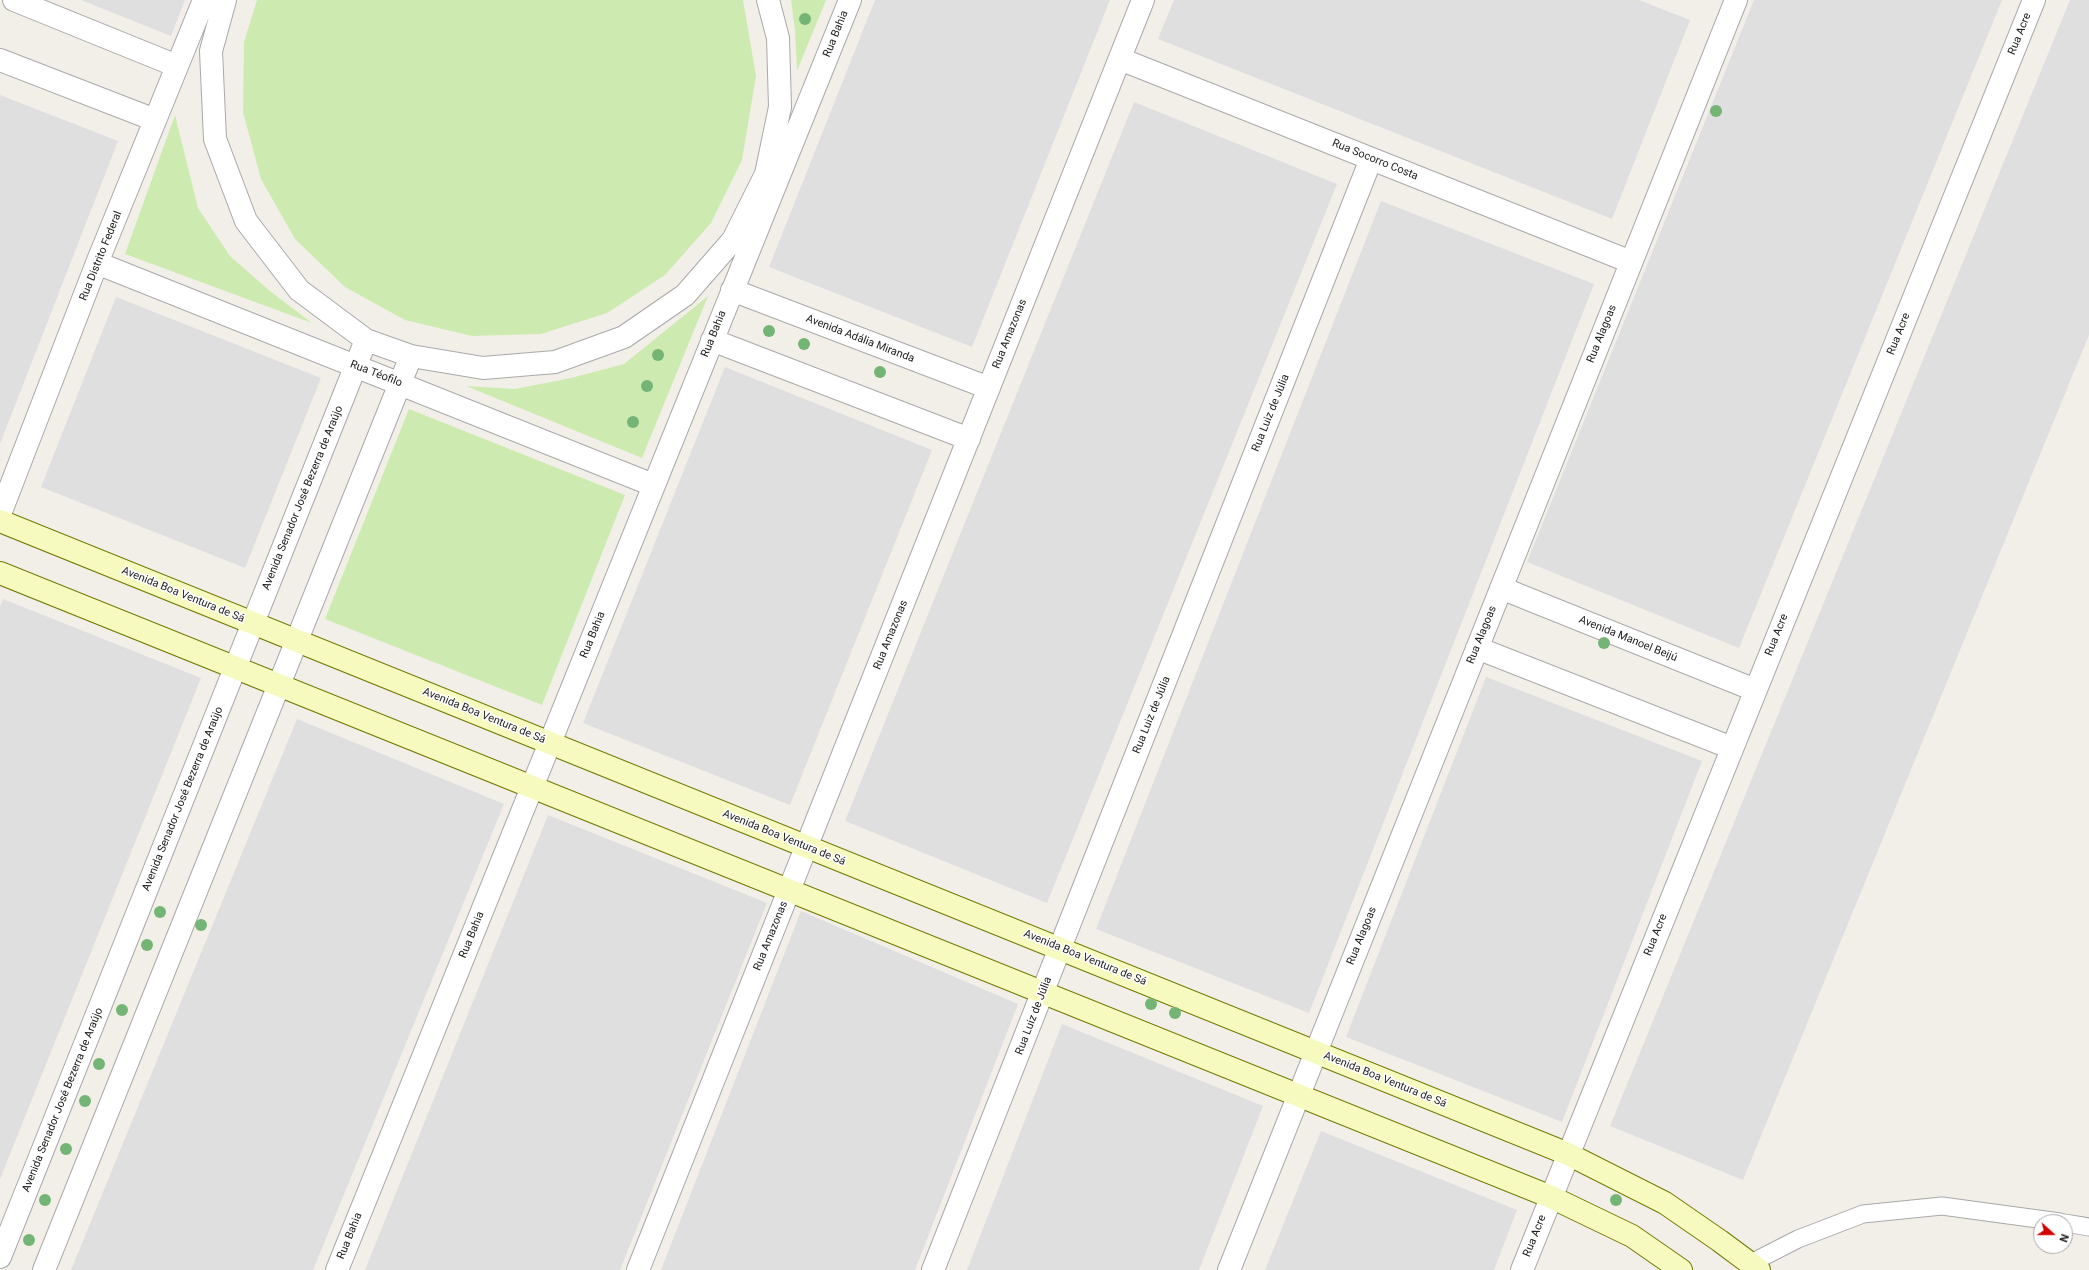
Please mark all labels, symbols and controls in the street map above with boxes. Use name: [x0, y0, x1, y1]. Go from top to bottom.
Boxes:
street label: Rua Bahia: [821, 9, 851, 59]
street label: Rua Acre: [2006, 11, 2034, 57]
street label: Rua Socorro Costa: [1330, 137, 1420, 183]
street label: Rua Distrito Federal: [77, 209, 125, 303]
street label: Rua Amazonas: [990, 297, 1030, 371]
street label: Rua Alagoas: [1584, 303, 1620, 365]
street label: Rua Bahia: [699, 309, 729, 359]
street label: Rua Acre: [1885, 311, 1913, 357]
street label: Avenida Adália Miranda: [804, 312, 916, 366]
street label: Rua Téofilo: [348, 358, 404, 390]
street label: Rua Luiz de Júlia: [1249, 372, 1293, 454]
street label: Avenida Senador José Bezerra de Araújo: [260, 404, 346, 592]
street label: Avenida Boa Ventura de Sá: [120, 564, 246, 626]
street label: Rua Amazonas: [871, 598, 911, 672]
street label: Rua Alagoas: [1464, 604, 1500, 666]
street label: Rua Bahia: [578, 610, 608, 660]
street label: Rua Acre: [1763, 612, 1791, 658]
street label: Avenida Manoel Beijú: [1577, 613, 1679, 665]
street label: Rua Luiz de Júlia: [1130, 674, 1174, 756]
street label: Avenida Boa Ventura de Sá: [421, 685, 547, 747]
street label: Avenida Senador José Bezerra de Araújo: [140, 705, 226, 893]
street label: Avenida Boa Ventura de Sá: [721, 807, 847, 869]
street label: Rua Amazonas: [751, 899, 791, 973]
street label: Rua Alagoas: [1344, 905, 1380, 967]
street label: Rua Bahia: [457, 910, 487, 960]
street label: Rua Acre: [1642, 912, 1670, 958]
street label: Avenida Boa Ventura de Sá: [1022, 927, 1148, 989]
street label: Rua Luiz de Júlia: [1013, 975, 1055, 1057]
street label: Avenida Senador José Bezerra de Araújo: [20, 1006, 106, 1194]
street label: Avenida Boa Ventura de Sá: [1322, 1049, 1448, 1111]
street label: Rua Bahia: [335, 1211, 365, 1261]
street label: Rua Acre: [1521, 1213, 1549, 1259]
north arrow: [2033, 1214, 2073, 1254]
text: N: [2056, 1232, 2071, 1244]

